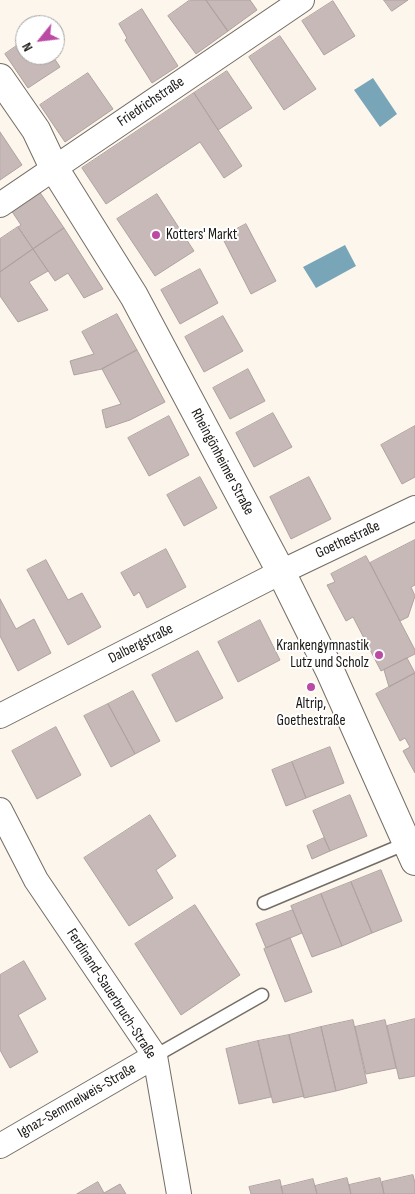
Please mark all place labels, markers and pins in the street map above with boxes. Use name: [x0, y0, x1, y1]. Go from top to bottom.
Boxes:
place label: Kotters' Markt: [166, 226, 237, 244]
marker: Kotters' Markt: [150, 229, 162, 241]
place label: Krankengymnastik Lutz und Scholz: [276, 637, 369, 672]
marker: Krankengymnastik Lutz und Scholz: [373, 649, 385, 661]
marker: Altrip, Goethestraße: [305, 681, 317, 693]
place label: Altrip, Goethestraße: [277, 695, 345, 730]

